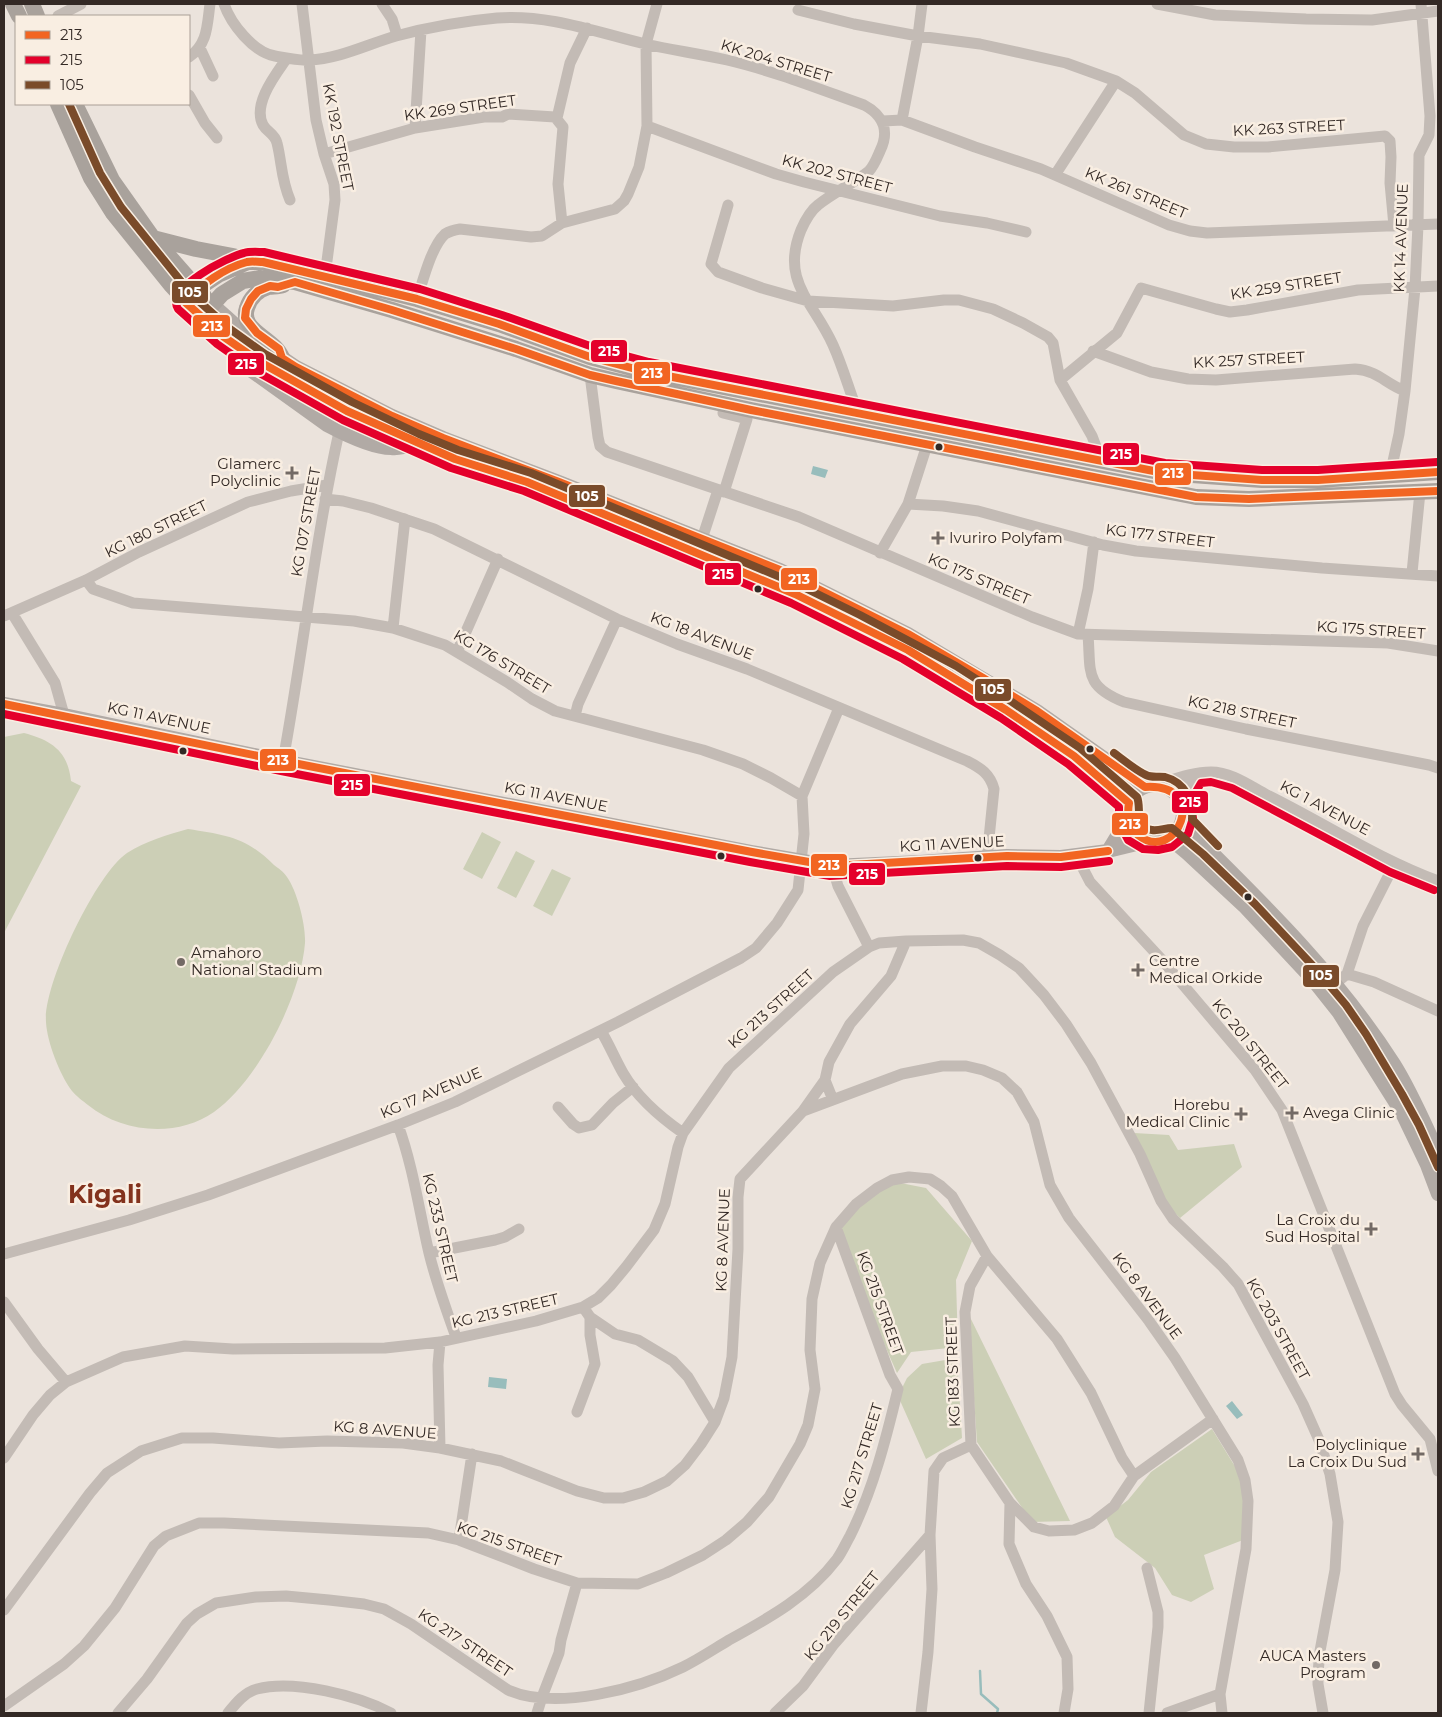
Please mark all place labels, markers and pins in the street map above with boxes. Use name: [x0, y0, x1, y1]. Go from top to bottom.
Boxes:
unlabelled marker: [934, 442, 944, 452]
place label: Glamerc Polyclinic: [210, 454, 281, 490]
marker: Glamerc Polyclinic: [285, 466, 299, 480]
place label: Ivuriro Polyfam: [949, 528, 1063, 547]
marker: Ivuriro Polyfam: [931, 531, 945, 545]
unlabelled marker: [753, 584, 763, 594]
unlabelled marker: [1085, 744, 1095, 754]
unlabelled marker: [178, 746, 188, 756]
unlabelled marker: [716, 851, 726, 861]
unlabelled marker: [973, 853, 983, 863]
unlabelled marker: [1243, 892, 1253, 902]
place label: Amahoro National Stadium: [191, 943, 323, 979]
place label: Centre Medical Orkide: [1149, 951, 1263, 987]
marker: Amahoro National Stadium: [175, 956, 187, 968]
marker: Centre Medical Orkide: [1131, 963, 1145, 977]
place label: Horebu Medical Clinic: [1126, 1095, 1230, 1131]
place label: Avega Clinic: [1303, 1103, 1395, 1122]
marker: Avega Clinic: [1285, 1106, 1299, 1120]
marker: Horebu Medical Clinic: [1234, 1107, 1248, 1121]
place label: La Croix du Sud Hospital: [1265, 1210, 1360, 1246]
marker: La Croix du Sud Hospital: [1364, 1222, 1378, 1236]
place label: Polyclinique La Croix Du Sud: [1288, 1435, 1407, 1471]
marker: Polyclinique La Croix Du Sud: [1411, 1447, 1425, 1461]
place label: AUCA Masters Program: [1260, 1646, 1366, 1682]
marker: AUCA Masters Program: [1370, 1659, 1382, 1671]

